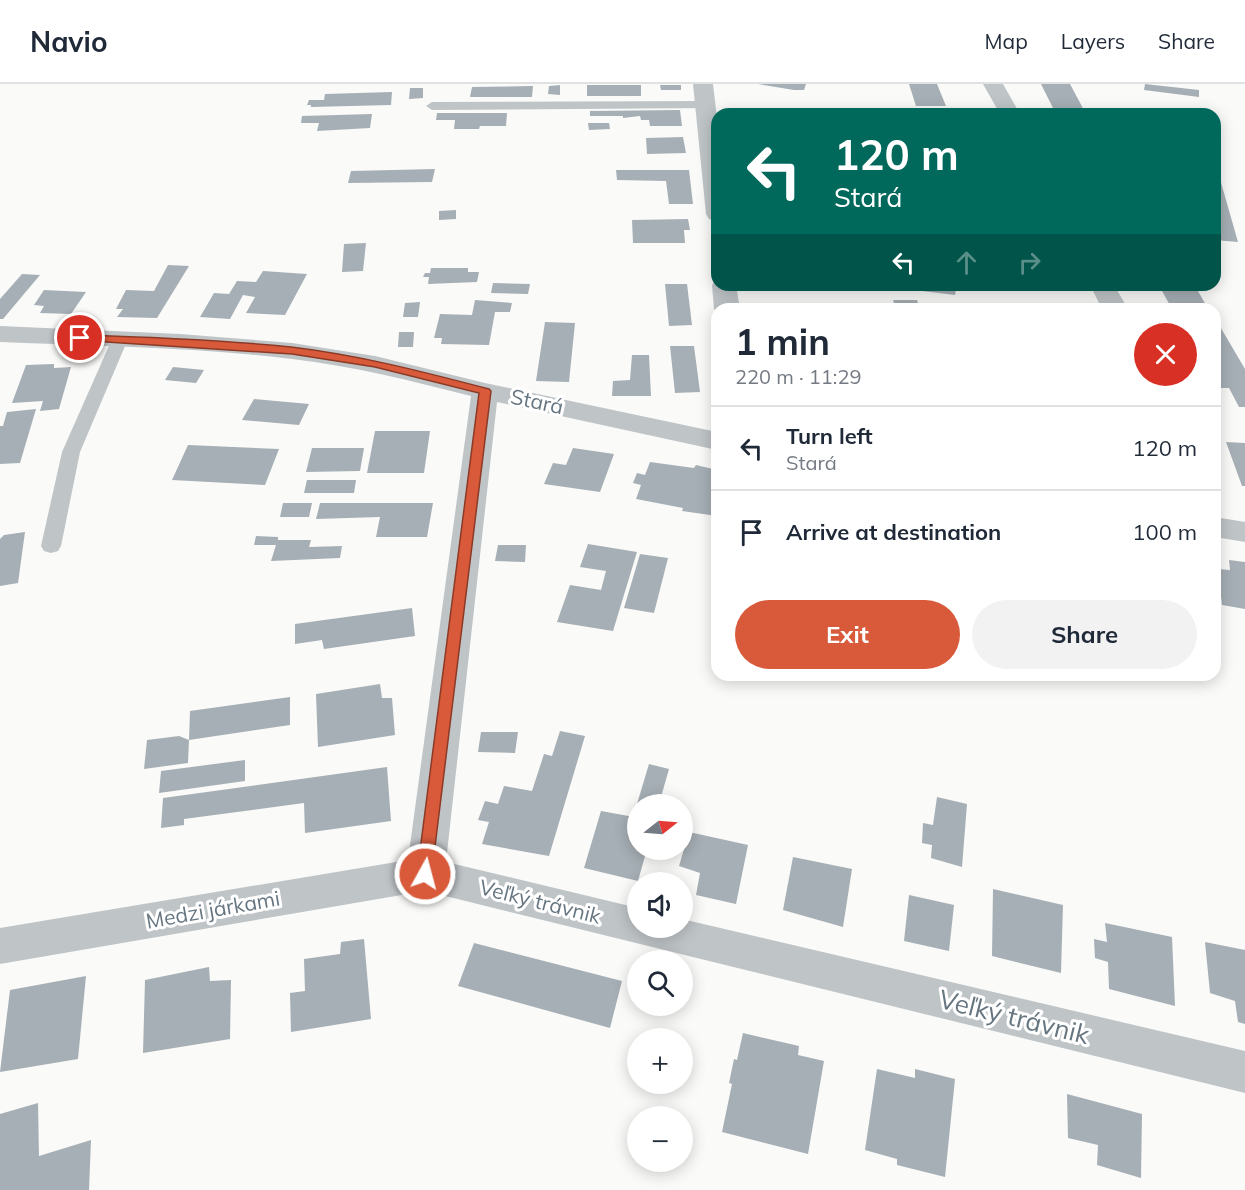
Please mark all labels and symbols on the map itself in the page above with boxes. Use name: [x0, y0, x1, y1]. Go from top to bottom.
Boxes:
pin: [54, 312, 105, 363]
street label: Stará: [508, 383, 566, 419]
north arrow: [627, 794, 693, 860]
position arrow: [393, 842, 457, 906]
street label: Veľký trávnik: [477, 873, 604, 929]
street label: Medzi járkami: [144, 884, 282, 934]
street label: Veľký trávnik: [936, 982, 1093, 1051]

